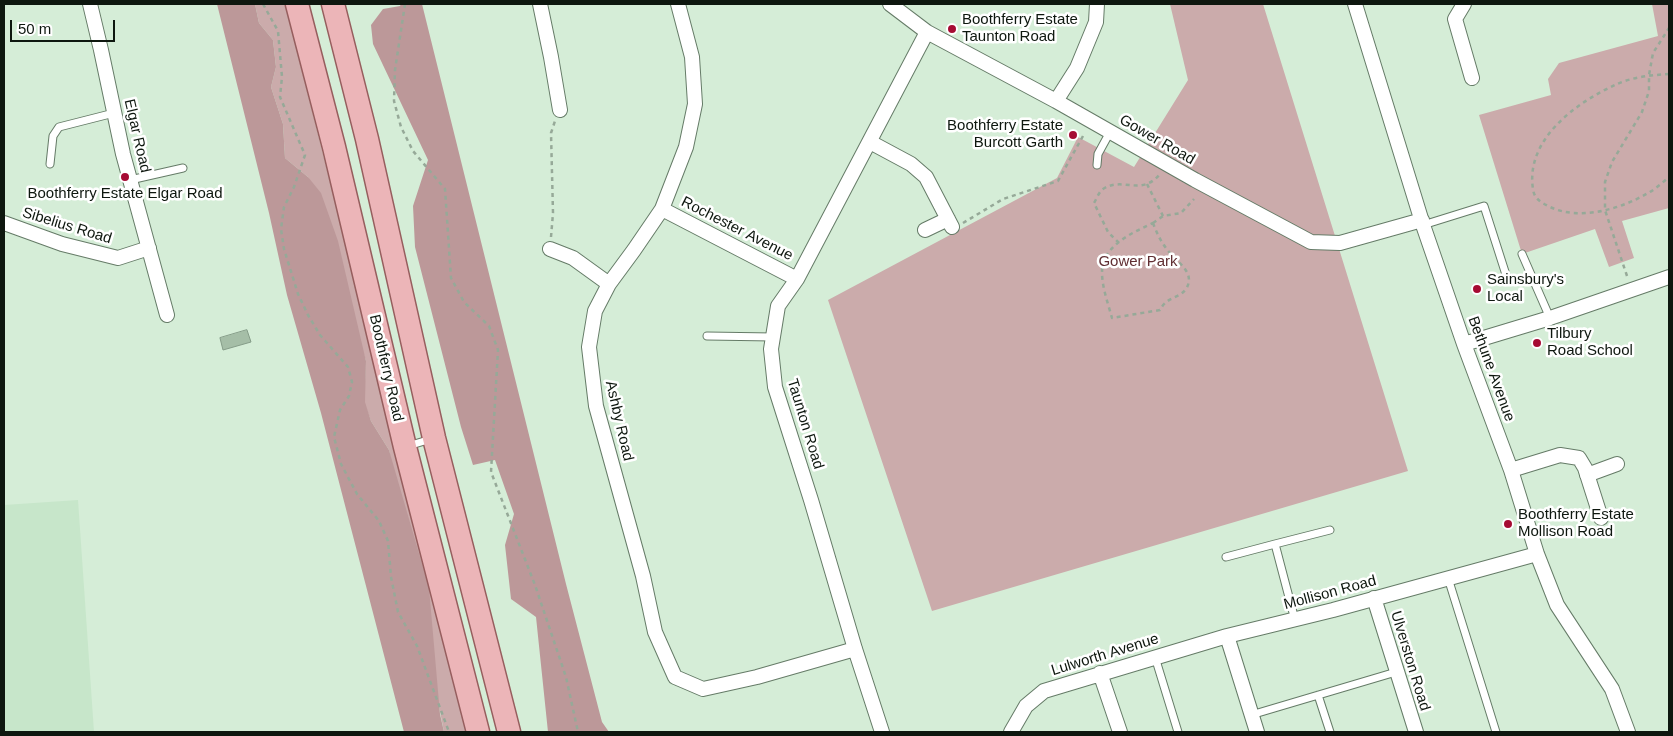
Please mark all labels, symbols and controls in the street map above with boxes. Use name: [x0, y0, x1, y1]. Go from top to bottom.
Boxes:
scale bar: [12, 10, 118, 42]
place label: Boothferry Estate Taunton Road: [962, 11, 1078, 46]
text: 50 m: [18, 20, 51, 37]
marker: Boothferry Estate Taunton Road: [946, 23, 958, 35]
street label: Elgar Road: [120, 97, 154, 175]
street label: Gower Road: [1116, 111, 1198, 169]
place label: Boothferry Estate Burcott Garth: [947, 117, 1063, 152]
marker: Boothferry Estate Burcott Garth: [1067, 129, 1079, 141]
marker: Boothferry Estate Elgar Road: [119, 171, 131, 183]
place label: Boothferry Estate Elgar Road: [27, 185, 223, 203]
street label: Rochester Avenue: [678, 193, 796, 265]
street label: Sibelius Road: [20, 204, 114, 248]
park label: Gower Park: [1098, 253, 1178, 271]
place label: Sainsbury's Local: [1487, 271, 1564, 306]
marker: Sainsbury's Local: [1471, 283, 1483, 295]
street label: Boothferry Road: [365, 313, 407, 423]
street label: Bethune Avenue: [1464, 314, 1518, 424]
place label: Tilbury Road School: [1547, 325, 1633, 360]
marker: Tilbury Road School: [1531, 337, 1543, 349]
street label: Taunton Road: [783, 377, 827, 471]
street label: Ashby Road: [601, 379, 637, 463]
place label: Boothferry Estate Mollison Road: [1518, 506, 1634, 541]
marker: Boothferry Estate Mollison Road: [1502, 518, 1514, 530]
street label: Mollison Road: [1282, 572, 1378, 614]
street label: Ulverston Road: [1386, 609, 1434, 713]
street label: Lulworth Avenue: [1049, 630, 1161, 680]

